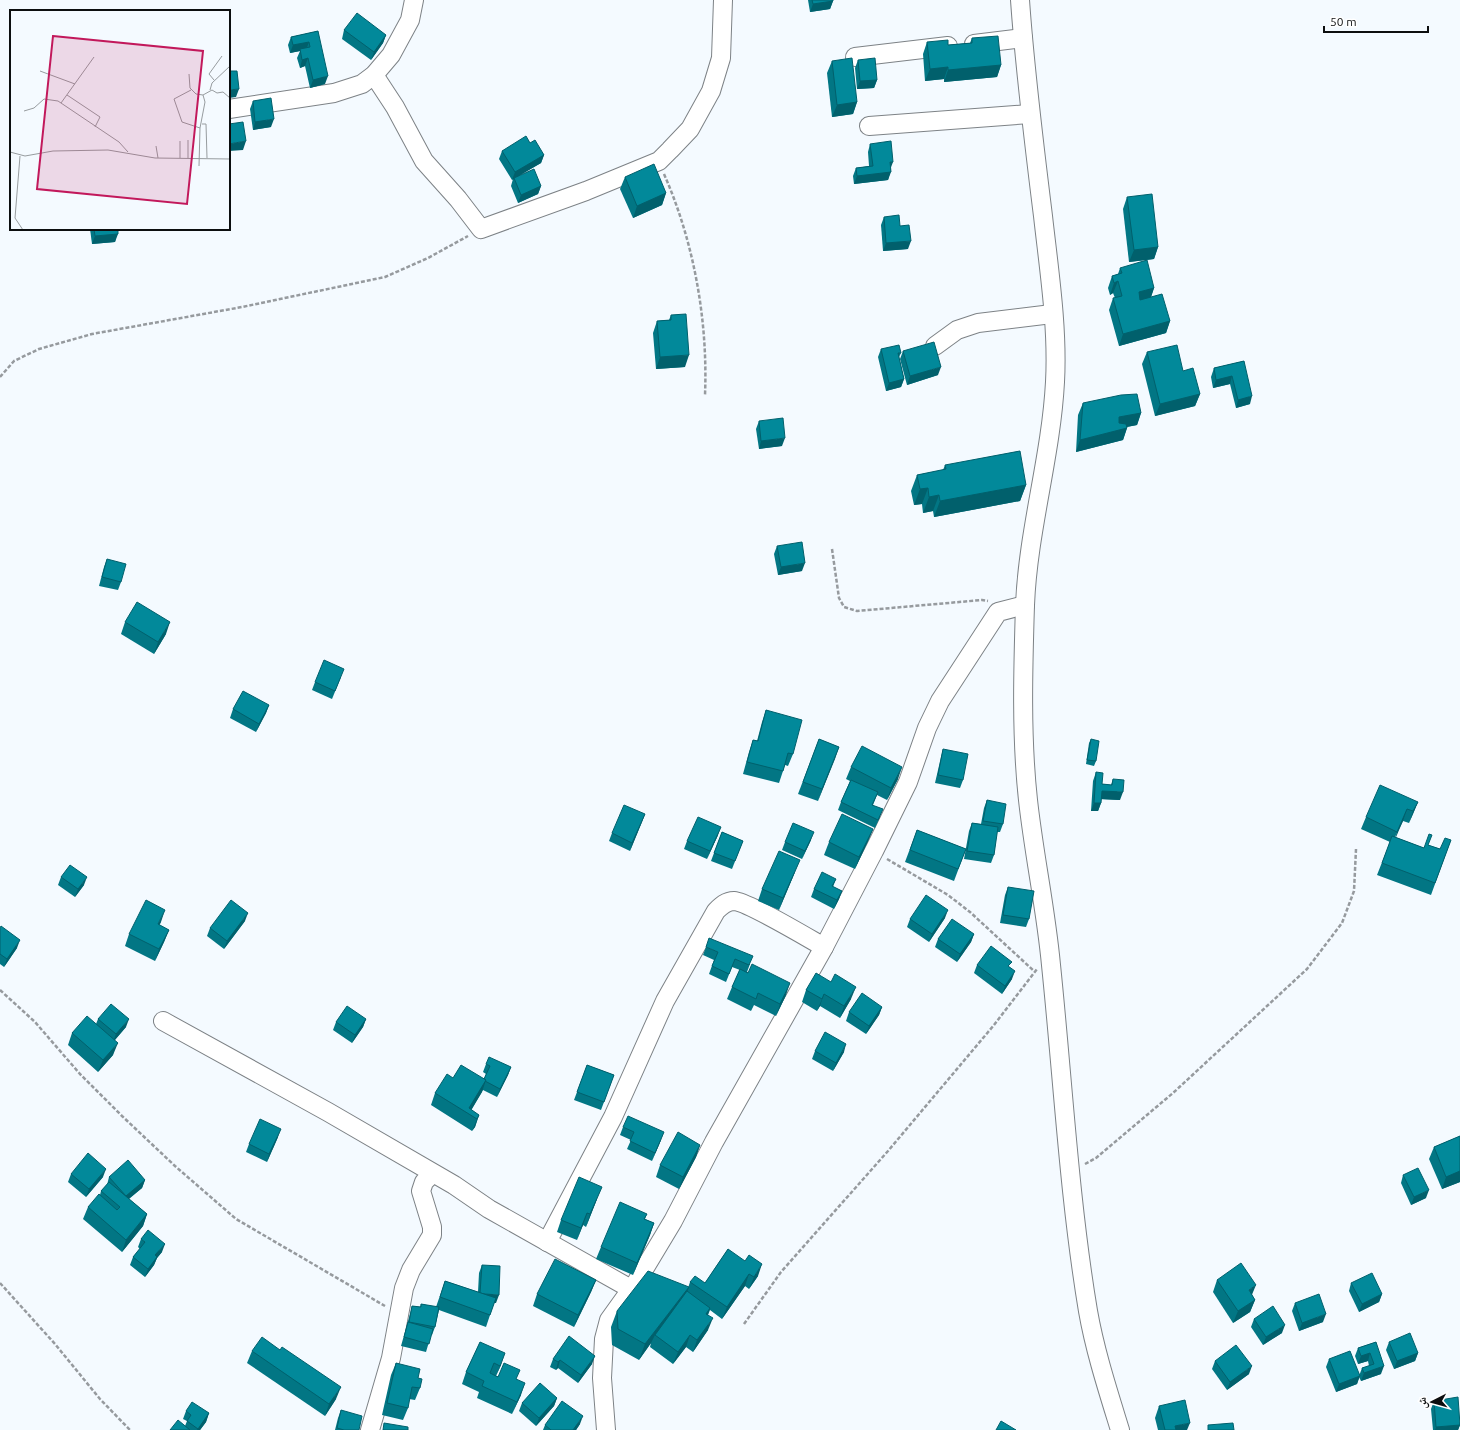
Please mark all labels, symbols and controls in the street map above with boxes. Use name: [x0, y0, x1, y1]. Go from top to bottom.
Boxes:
scale bar: [1324, 8, 1428, 34]
inset map: [10, 10, 230, 230]
text: 50 m: [1330, 15, 1357, 28]
north arrow: [1412, 1382, 1452, 1422]
text: ش: [1415, 1396, 1431, 1409]

